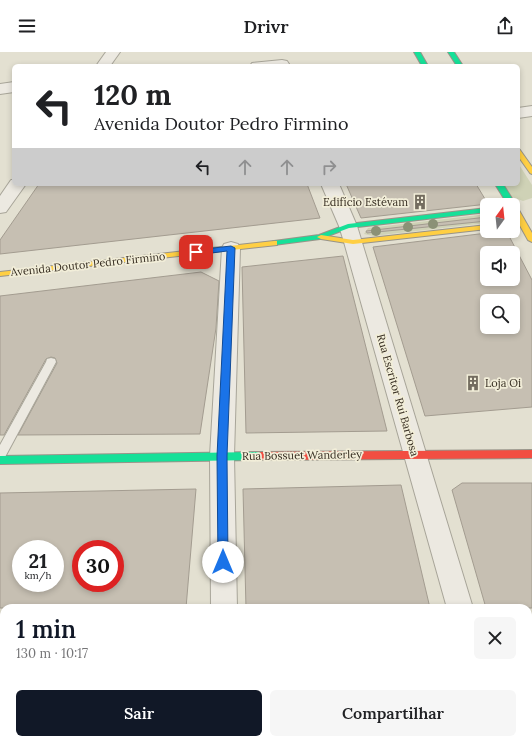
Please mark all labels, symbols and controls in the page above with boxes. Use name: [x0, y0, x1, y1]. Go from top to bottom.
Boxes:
icon: menu: [16, 15, 38, 37]
text: Drivr: [243, 15, 289, 38]
icon: share: [494, 15, 516, 37]
text: 120 m: [94, 77, 171, 113]
icon: left: [28, 80, 80, 132]
text: Avenida Doutor Pedro Firmino: [94, 112, 348, 135]
icon: left: [192, 156, 214, 178]
icon: ahead: [234, 156, 256, 178]
icon: ahead: [276, 156, 298, 178]
icon: right: [318, 156, 340, 178]
building icon: Edifício Estévam: [411, 193, 429, 211]
place label: Edifício Estévam: [323, 195, 408, 209]
north arrow: [480, 198, 520, 238]
map controls: [480, 198, 520, 334]
pin: [179, 235, 213, 269]
icon: arrive: [185, 241, 207, 263]
button: sound: [480, 246, 520, 286]
street label: Avenida Doutor Pedro Firmino: [9, 249, 166, 279]
button: search: [480, 294, 520, 334]
street label: Rua Escritor Rui Barbosa: [374, 332, 422, 458]
building icon: Loja Oi: [464, 374, 482, 392]
place label: Loja Oi: [485, 376, 521, 390]
street label: Rua Bossuet Wanderley: [242, 447, 362, 463]
speed limit sign: 30: [72, 540, 124, 592]
position arrow: [202, 541, 244, 583]
text: 21: [29, 548, 47, 573]
text: km/h: [24, 569, 52, 582]
text: 1 min: [16, 614, 76, 645]
button: close: [474, 617, 516, 659]
text: 130 m · 10:17: [16, 645, 88, 662]
button: Sair: [16, 690, 262, 736]
button: Compartilhar: [270, 690, 516, 736]

